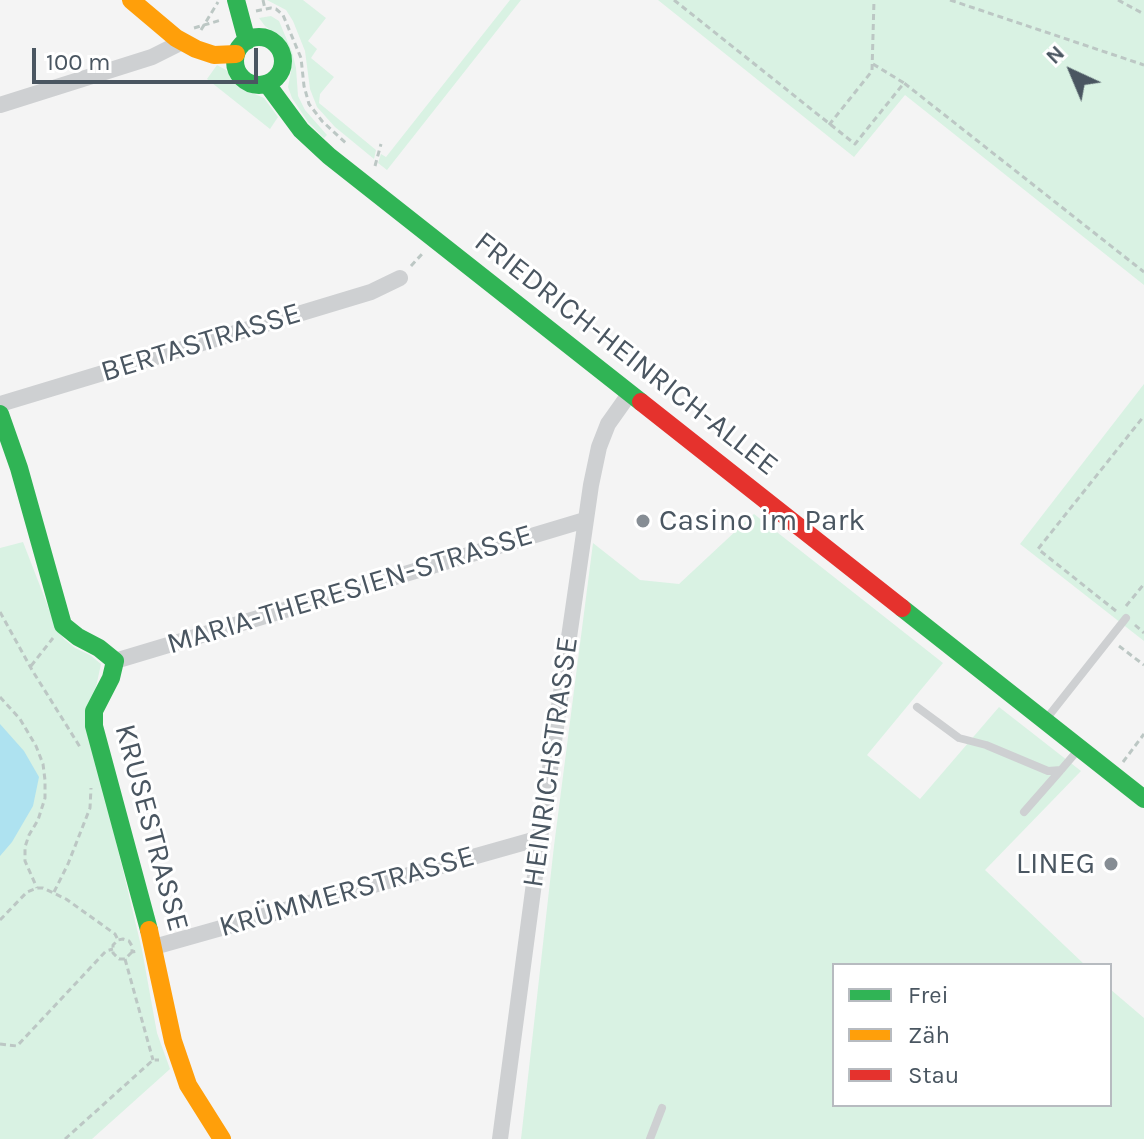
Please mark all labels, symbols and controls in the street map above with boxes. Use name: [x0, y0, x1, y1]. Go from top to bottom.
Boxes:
scale bar: [36, 32, 262, 82]
north arrow: [1032, 32, 1112, 112]
text: N: [1041, 40, 1070, 70]
text: 100 m: [46, 48, 111, 76]
street label: FRIEDRICH-HEINRICH-ALLEE: [467, 224, 785, 484]
street label: BERTASTRASSE: [97, 296, 305, 390]
place label: Casino im Park: [659, 503, 865, 539]
marker: Casino im Park: [634, 512, 652, 530]
street label: MARIA-THERESIEN-STRASSE: [163, 517, 537, 663]
street label: HEINRICHSTRASSE: [516, 634, 586, 890]
street label: KRUSESTRASSE: [106, 720, 196, 936]
street label: KRÜMMERSTRASSE: [215, 838, 479, 946]
place label: LINEG: [1016, 846, 1095, 882]
marker: LINEG: [1102, 855, 1120, 873]
legend: [832, 963, 1112, 1107]
text: Frei: [908, 981, 949, 1009]
text: Zäh: [908, 1021, 950, 1049]
text: Stau: [908, 1061, 959, 1089]

